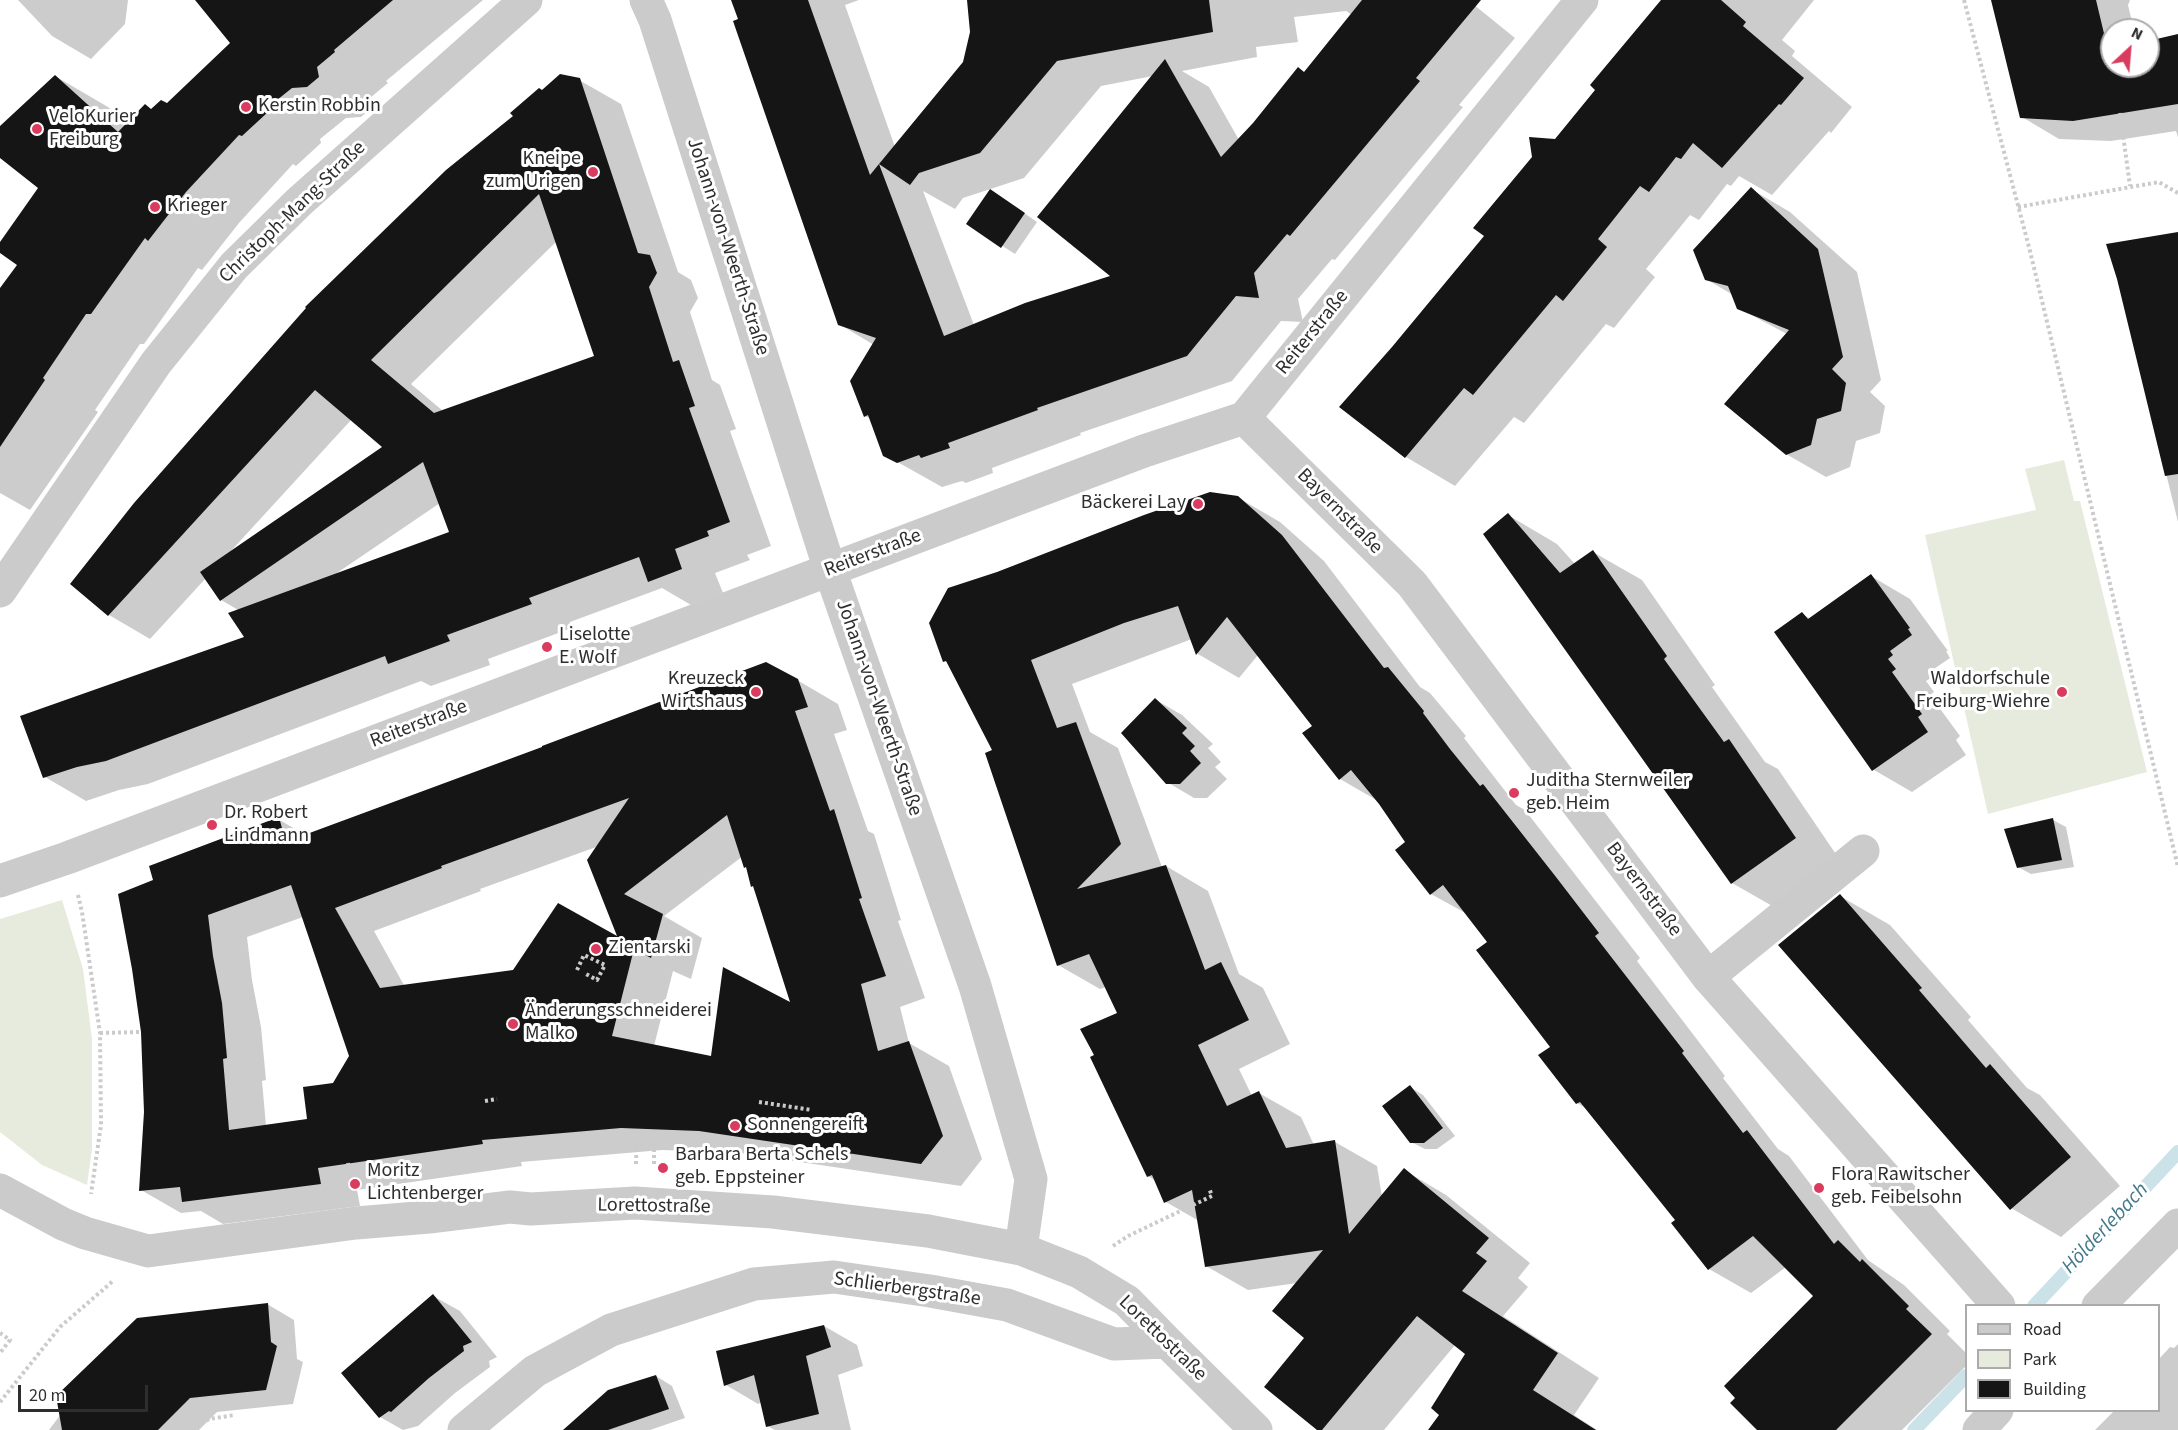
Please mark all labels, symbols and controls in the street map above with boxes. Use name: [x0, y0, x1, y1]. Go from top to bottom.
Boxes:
north arrow: [2100, 18, 2160, 78]
text: N: [2127, 21, 2147, 46]
place label: Kerstin Robbin: [258, 95, 381, 119]
marker: Kerstin Robbin: [239, 100, 253, 114]
place label: VeloKurier Freiburg: [49, 106, 136, 153]
marker: VeloKurier Freiburg: [30, 122, 44, 136]
street label: Johann-von-Weerth-Straße: [680, 135, 774, 359]
street label: Christoph-Mang-Straße: [215, 137, 371, 289]
place label: Kneipe zum Urigen: [486, 148, 581, 195]
marker: Kneipe zum Urigen: [586, 165, 600, 179]
place label: Krieger: [167, 195, 227, 219]
marker: Krieger: [148, 200, 162, 214]
street label: Reiterstraße: [1272, 286, 1354, 380]
street label: Bayernstraße: [1291, 464, 1387, 560]
place label: Bäckerei Lay: [1081, 492, 1186, 516]
marker: Bäckerei Lay: [1191, 497, 1205, 511]
street label: Reiterstraße: [821, 525, 925, 583]
street label: Johann-von-Weerth-Straße: [830, 597, 926, 819]
place label: Liselotte E. Wolf: [559, 624, 630, 671]
marker: Liselotte E. Wolf: [540, 640, 554, 654]
place label: Kreuzeck Wirtshaus: [661, 668, 744, 715]
place label: Waldorfschule Freiburg-Wiehre: [1916, 668, 2050, 715]
marker: Kreuzeck Wirtshaus: [749, 685, 763, 699]
marker: Waldorfschule Freiburg-Wiehre: [2055, 685, 2069, 699]
street label: Reiterstraße: [367, 696, 471, 754]
place label: Juditha Sternweiler geb. Heim: [1526, 770, 1690, 817]
marker: Juditha Sternweiler geb. Heim: [1507, 786, 1521, 800]
place label: Dr. Robert Lindmann: [224, 802, 309, 849]
marker: Dr. Robert Lindmann: [205, 818, 219, 832]
street label: Bayernstraße: [1600, 838, 1686, 942]
place label: Zientarski: [608, 937, 691, 961]
marker: Zientarski: [589, 942, 603, 956]
place label: Änderungsschneiderei Malko: [525, 1000, 712, 1047]
marker: Änderungsschneiderei Malko: [506, 1017, 520, 1031]
place label: Sonnengereift: [747, 1114, 864, 1138]
marker: Sonnengereift: [728, 1119, 742, 1133]
place label: Barbara Berta Schels geb. Eppsteiner: [675, 1144, 848, 1191]
place label: Moritz Lichtenberger: [367, 1160, 483, 1207]
marker: Barbara Berta Schels geb. Eppsteiner: [656, 1161, 670, 1175]
place label: Flora Rawitscher geb. Feibelsohn: [1831, 1164, 1970, 1211]
marker: Moritz Lichtenberger: [348, 1177, 362, 1191]
water label: Hölderlebach: [2057, 1178, 2155, 1280]
marker: Flora Rawitscher geb. Feibelsohn: [1812, 1181, 1826, 1195]
street label: Lorettostraße: [597, 1194, 711, 1220]
street label: Schlierbergstraße: [832, 1268, 982, 1312]
street label: Lorettostraße: [1113, 1291, 1211, 1387]
legend: [1965, 1304, 2160, 1412]
text: Road: [2023, 1317, 2062, 1342]
text: Park: [2023, 1347, 2057, 1372]
scale bar: [21, 1373, 152, 1411]
text: Building: [2023, 1377, 2086, 1402]
text: 20 m: [29, 1383, 65, 1408]

